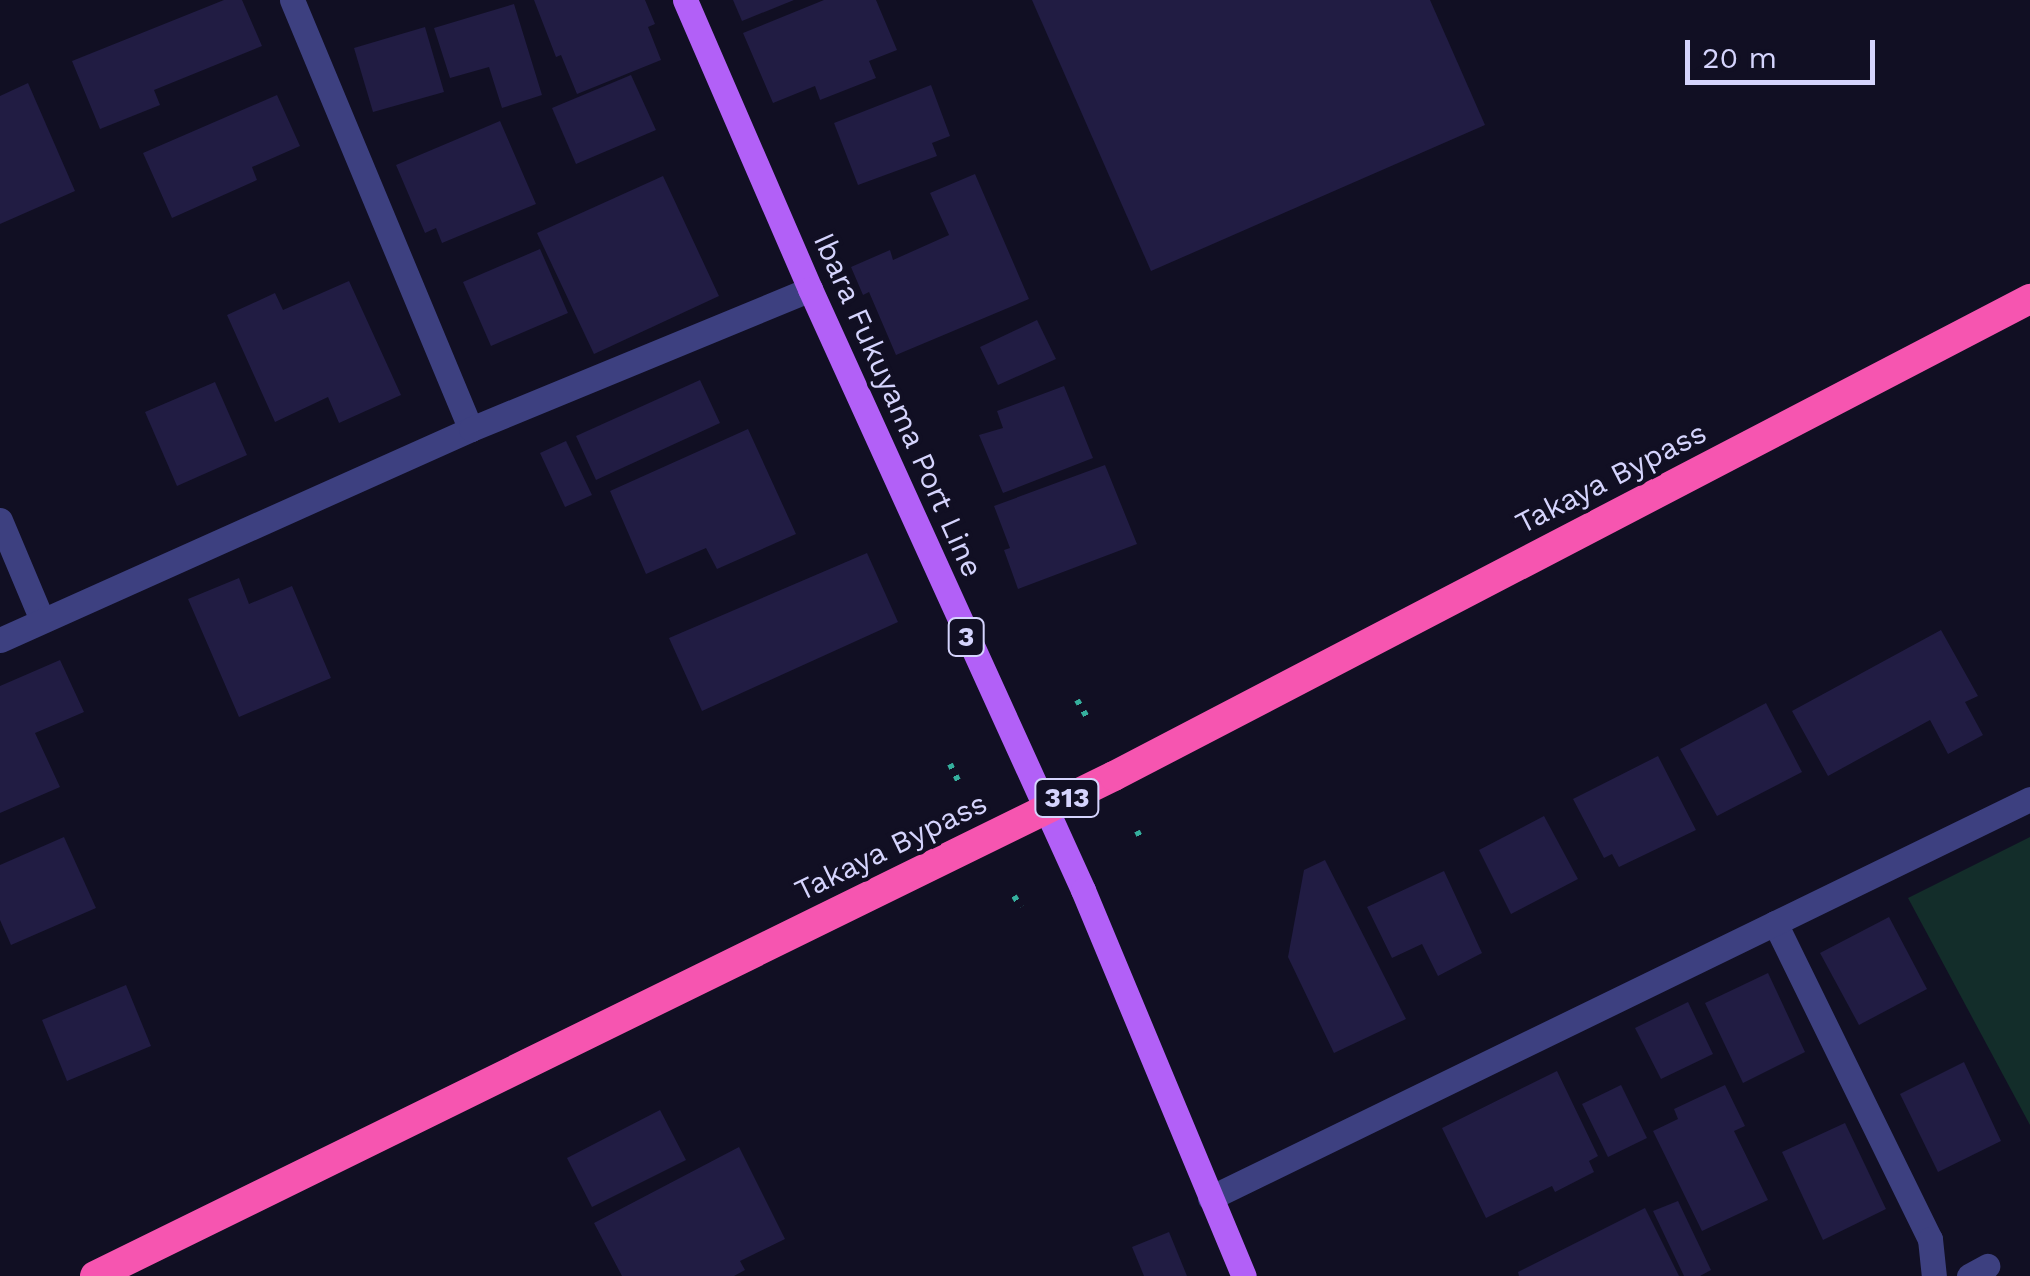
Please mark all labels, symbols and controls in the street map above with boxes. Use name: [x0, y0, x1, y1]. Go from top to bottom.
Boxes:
scale bar: [1690, 20, 1880, 82]
text: 20 m: [1702, 40, 1777, 75]
street label: Ibara Fukuyama Port Line: [805, 227, 991, 583]
street label: Takaya Bypass: [1509, 414, 1713, 542]
road number: 3: [946, 614, 986, 660]
road number: 313: [1032, 775, 1102, 821]
street label: Takaya Bypass: [789, 785, 993, 909]

